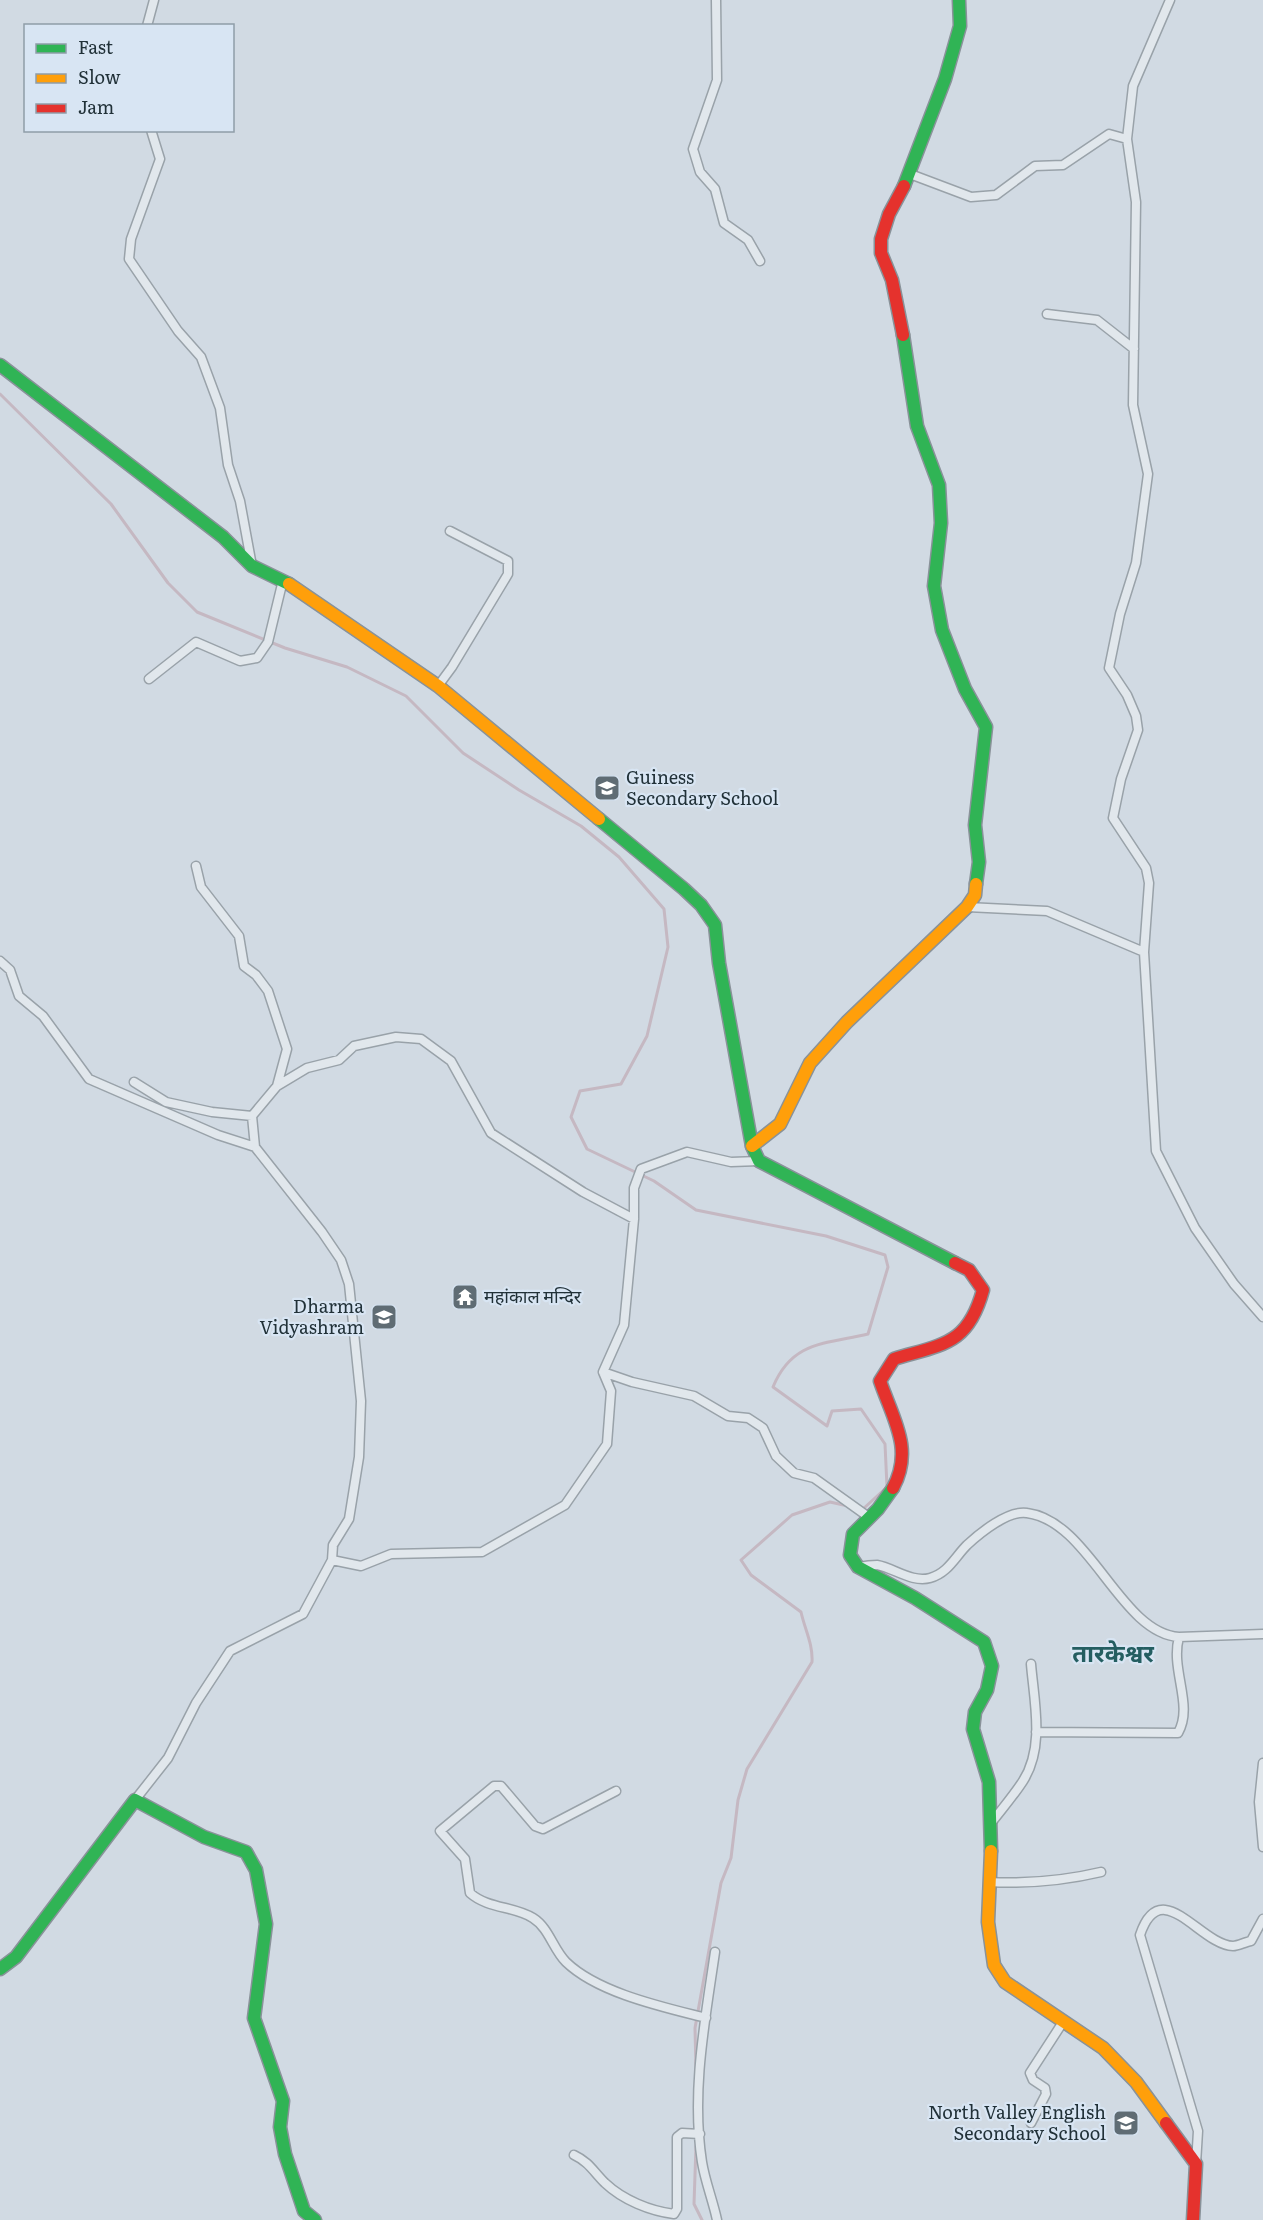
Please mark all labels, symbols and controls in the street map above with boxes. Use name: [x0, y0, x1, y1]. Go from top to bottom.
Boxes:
legend: [24, 24, 234, 132]
text: Fast: [78, 33, 114, 60]
text: Slow: [78, 63, 121, 90]
text: Jam: [78, 93, 114, 120]
place label: Guiness Secondary School: [626, 763, 778, 811]
school or university icon: Guiness Secondary School: [592, 773, 622, 803]
temple icon: महांकाल मन्दिर: [450, 1282, 480, 1312]
place label: महांकाल मन्दिर: [484, 1282, 582, 1309]
place label: Dharma Vidyashram: [260, 1292, 364, 1340]
school or university icon: Dharma Vidyashram: [369, 1302, 399, 1332]
district label: तारकेश्वर: [1072, 1634, 1154, 1669]
place label: North Valley English Secondary School: [928, 2098, 1106, 2146]
school or university icon: North Valley English Secondary School: [1111, 2108, 1141, 2138]

